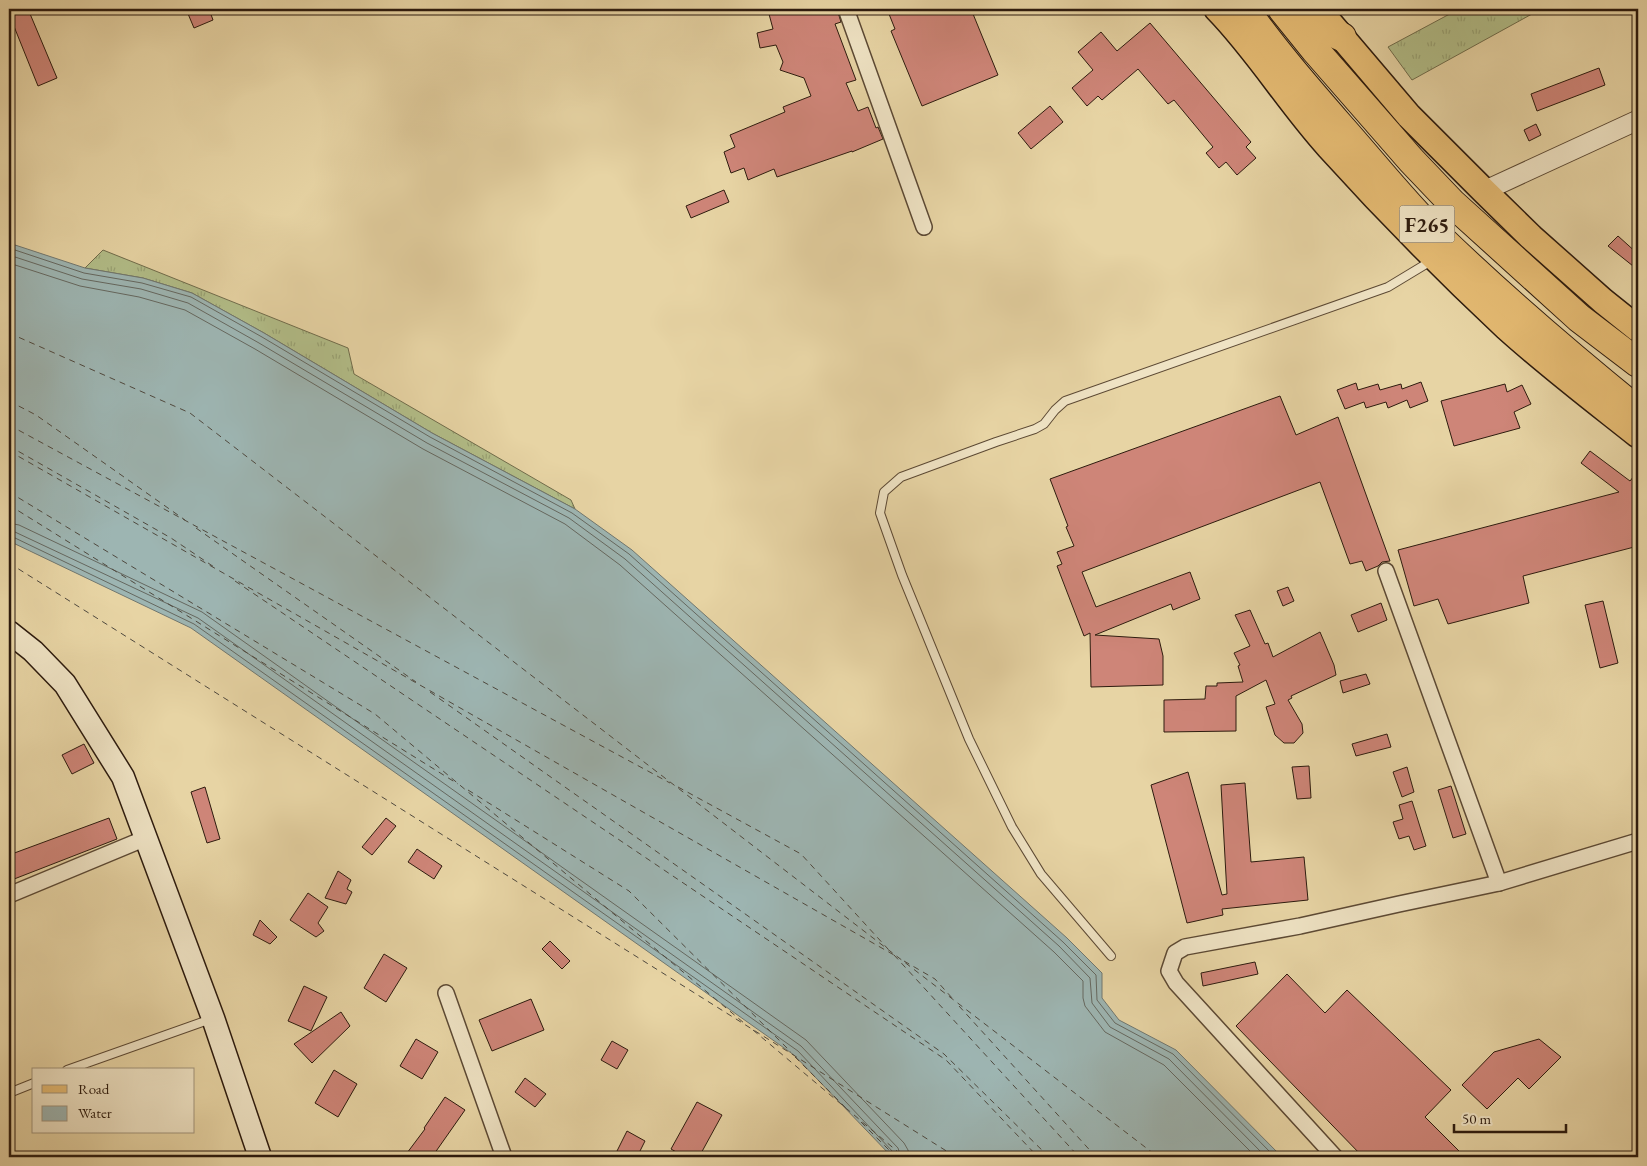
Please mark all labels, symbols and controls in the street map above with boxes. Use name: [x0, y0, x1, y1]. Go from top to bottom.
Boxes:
road number: F265: [1400, 205, 1454, 242]
legend: [32, 1068, 195, 1134]
text: Road: [78, 1079, 110, 1098]
scale bar: [1454, 1101, 1567, 1133]
text: Water: [78, 1103, 112, 1122]
text: 50 m: [1462, 1109, 1491, 1128]

